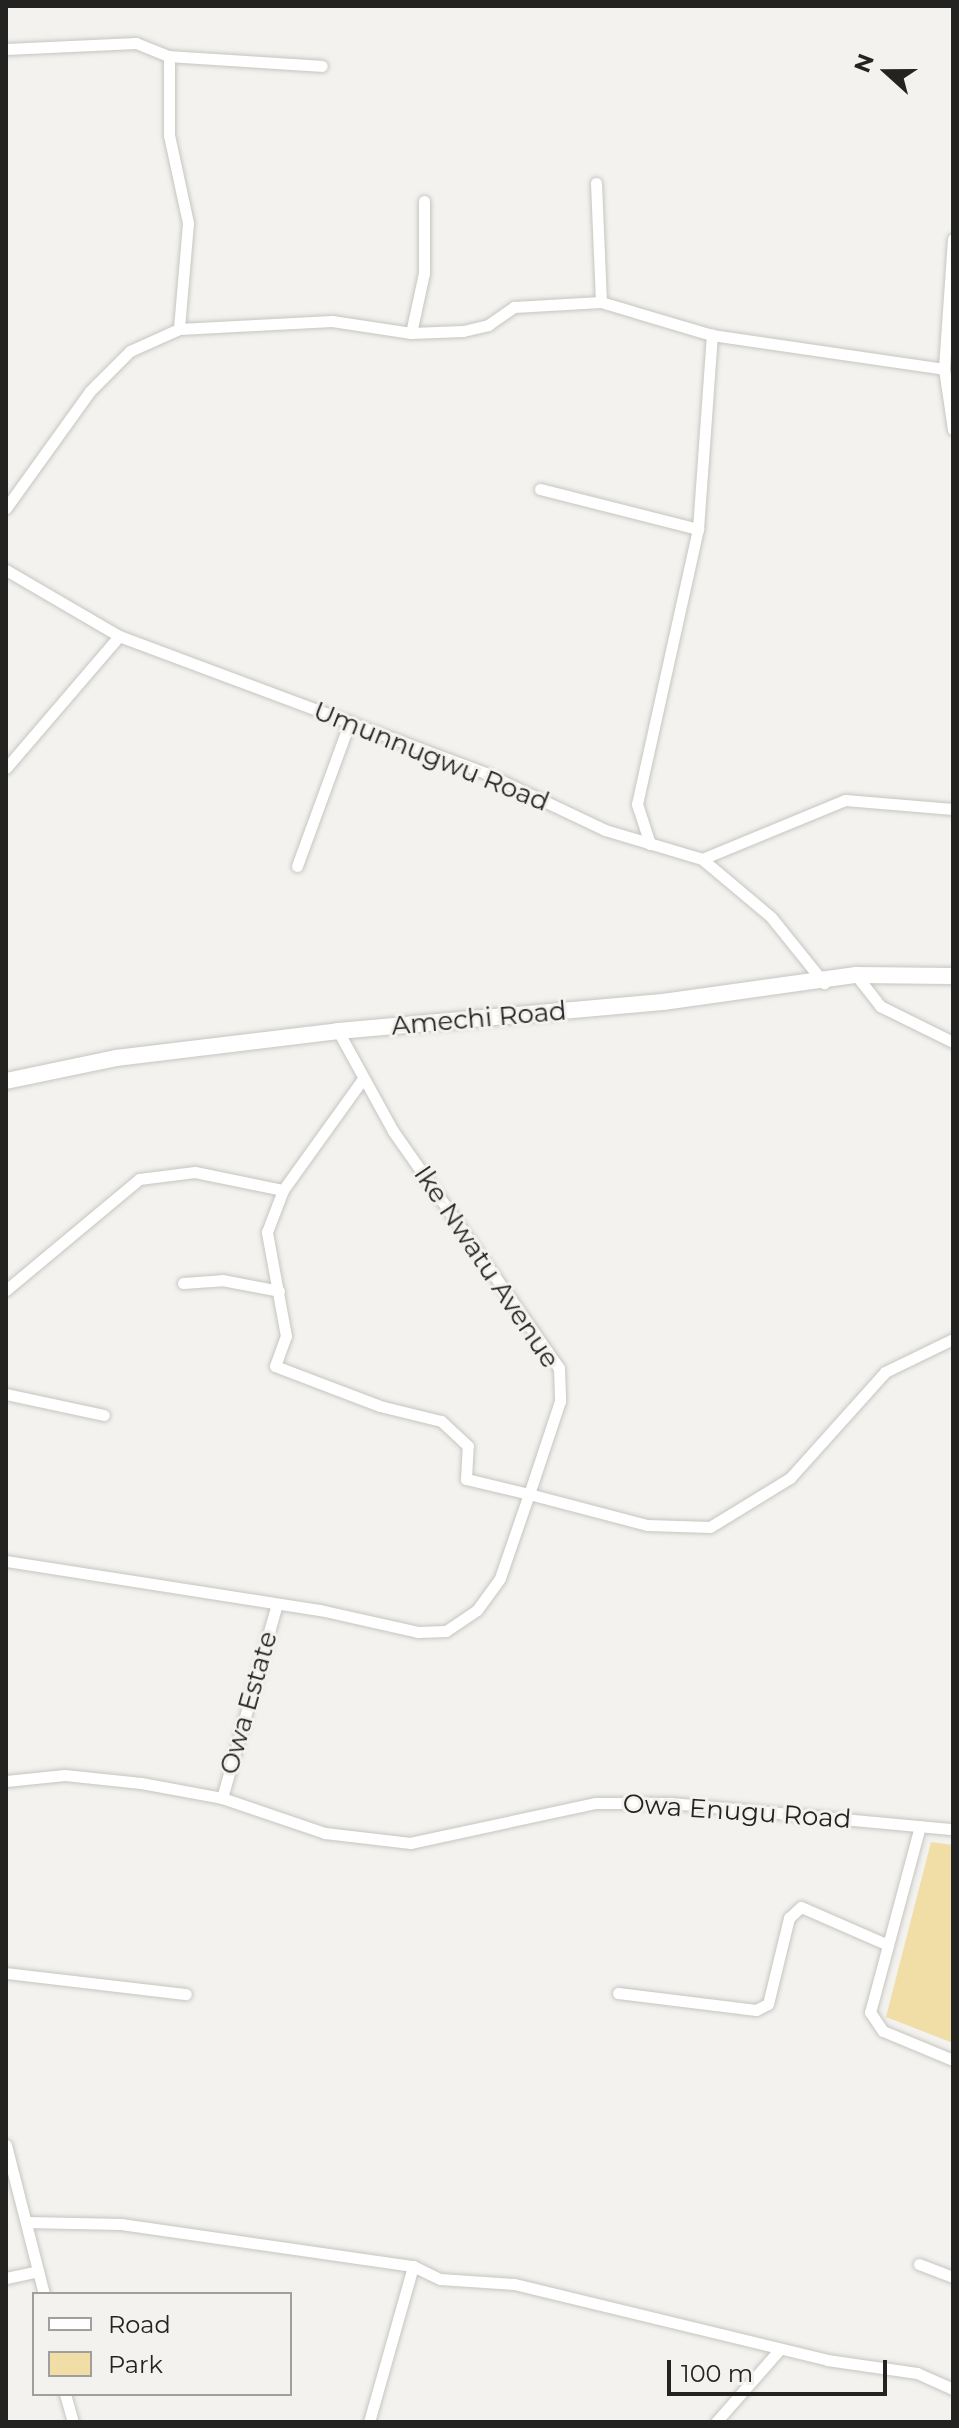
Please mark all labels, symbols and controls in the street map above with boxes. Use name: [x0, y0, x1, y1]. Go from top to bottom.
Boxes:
north arrow: [847, 32, 927, 112]
text: N: [848, 50, 880, 76]
street label: Umunnugwu Road: [309, 695, 553, 819]
street label: Amechi Road: [390, 996, 568, 1042]
street label: Ike Nwatu Avenue: [407, 1160, 565, 1374]
street label: Owa Estate: [214, 1628, 284, 1778]
street label: Owa Enugu Road: [622, 1788, 852, 1836]
legend: [32, 2292, 292, 2396]
text: Road: [108, 2310, 171, 2339]
scale bar: [671, 2344, 891, 2394]
text: Park: [108, 2350, 163, 2379]
text: 100 m: [681, 2359, 753, 2388]

